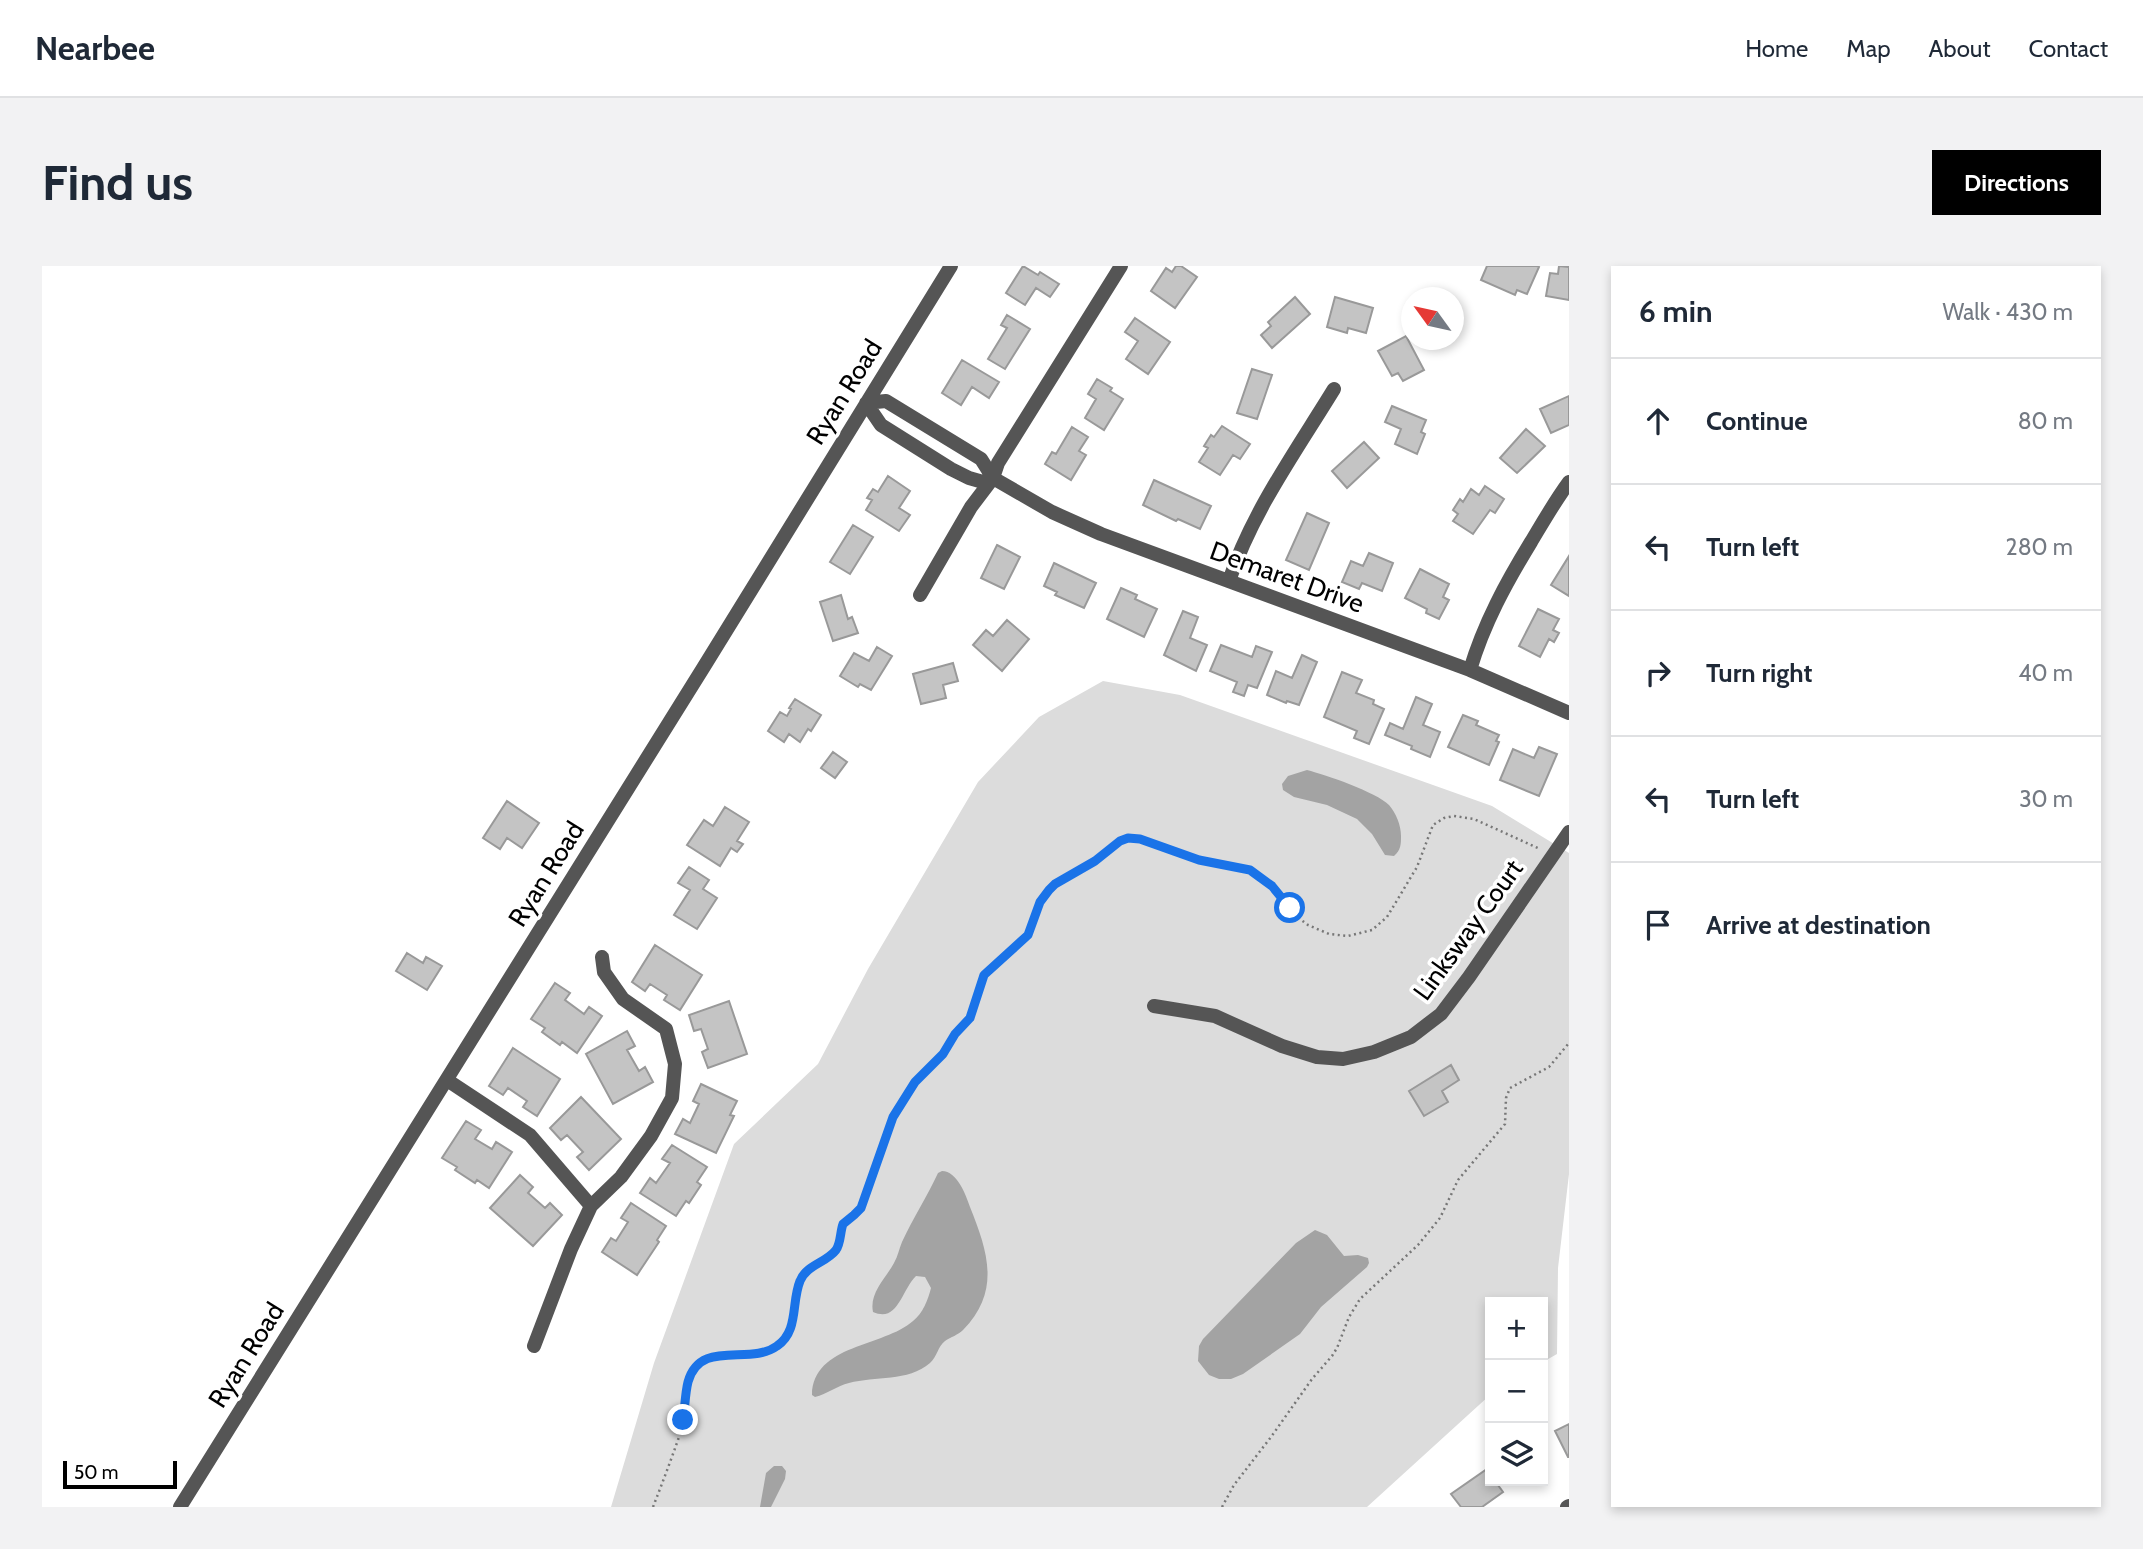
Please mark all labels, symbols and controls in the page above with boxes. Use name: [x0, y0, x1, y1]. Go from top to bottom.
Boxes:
text: Nearbee: [35, 28, 155, 68]
text: Home: [1745, 34, 1808, 63]
text: Map: [1846, 34, 1891, 63]
text: About: [1929, 34, 1991, 63]
text: Contact: [2029, 34, 2108, 63]
button: Directions: [1932, 150, 2101, 215]
text: Find us: [42, 153, 193, 212]
north arrow: [1401, 287, 1464, 350]
text: 6 min: [1639, 293, 1712, 330]
text: Walk · 430 m: [1942, 298, 2073, 326]
street label: Ryan Road: [799, 334, 889, 450]
icon: ahead: [1639, 402, 1677, 440]
text: Continue: [1706, 405, 1808, 437]
text: 80 m: [2018, 407, 2073, 435]
icon: left: [1639, 528, 1677, 566]
text: Turn left: [1706, 531, 1799, 563]
text: 280 m: [2006, 533, 2073, 561]
street label: Demaret Drive: [1206, 534, 1368, 620]
icon: right: [1639, 654, 1677, 692]
text: Turn right: [1706, 657, 1812, 689]
text: 40 m: [2018, 659, 2073, 687]
icon: left: [1639, 780, 1677, 818]
text: Turn left: [1706, 783, 1799, 815]
text: 30 m: [2019, 785, 2073, 813]
street label: Ryan Road: [501, 816, 591, 932]
street label: Linksway Court: [1406, 853, 1530, 1006]
route start: [1274, 892, 1305, 923]
icon: arrive: [1639, 906, 1677, 944]
text: Arrive at destination: [1706, 909, 1931, 941]
street label: Ryan Road: [201, 1297, 291, 1413]
map controls: [1485, 1297, 1548, 1486]
button: +: [1485, 1297, 1548, 1360]
button: −: [1485, 1360, 1548, 1423]
route end: [667, 1404, 698, 1435]
button: layers: [1485, 1423, 1548, 1486]
scale bar: [63, 1458, 177, 1490]
text: 50 m: [74, 1461, 118, 1484]

